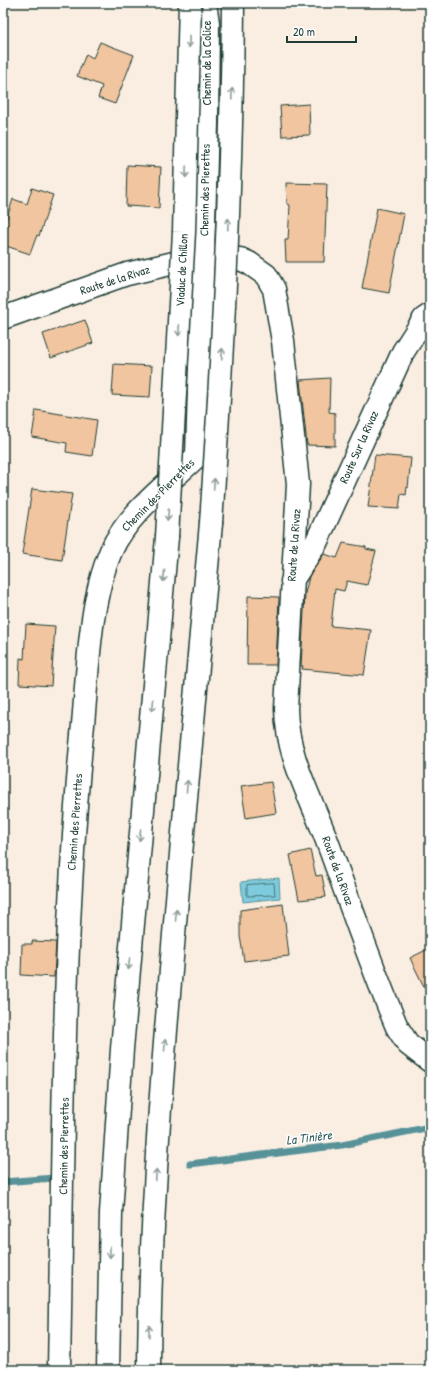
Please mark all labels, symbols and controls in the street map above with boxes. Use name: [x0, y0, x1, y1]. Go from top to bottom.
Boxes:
scale bar: [287, 18, 356, 44]
street label: Chemin de la Colice: [198, 20, 215, 106]
text: 20 m: [293, 23, 315, 40]
one-way arrow: [185, 35, 193, 48]
one-way arrow: [228, 88, 236, 101]
street label: Chemin des Pierettes: [195, 143, 214, 236]
one-way arrow: [182, 165, 190, 178]
one-way arrow: [224, 218, 232, 231]
street label: Viaduc de Chillon: [171, 233, 192, 307]
street label: Route de la Rivaz: [78, 260, 152, 299]
one-way arrow: [175, 323, 183, 336]
one-way arrow: [218, 348, 225, 361]
street label: Route Sur la Rivaz: [335, 408, 382, 486]
street label: Chemin des Pierrettes: [117, 454, 198, 535]
one-way arrow: [210, 478, 217, 491]
one-way arrow: [165, 508, 172, 521]
street label: Route de la Rivaz: [282, 508, 305, 582]
one-way arrow: [160, 569, 167, 582]
one-way arrow: [149, 698, 157, 711]
street label: Chemin des Pierrettes: [63, 773, 86, 871]
one-way arrow: [184, 780, 191, 793]
one-way arrow: [137, 828, 144, 841]
street label: Route de la Rivaz: [318, 834, 359, 908]
one-way arrow: [172, 909, 179, 922]
one-way arrow: [125, 957, 132, 970]
one-way arrow: [161, 1039, 168, 1052]
street label: Chemin des Pierrettes: [54, 1097, 73, 1195]
water label: La Tinière: [285, 1125, 334, 1149]
one-way arrow: [152, 1169, 159, 1182]
one-way arrow: [106, 1245, 114, 1258]
one-way arrow: [145, 1325, 153, 1338]

